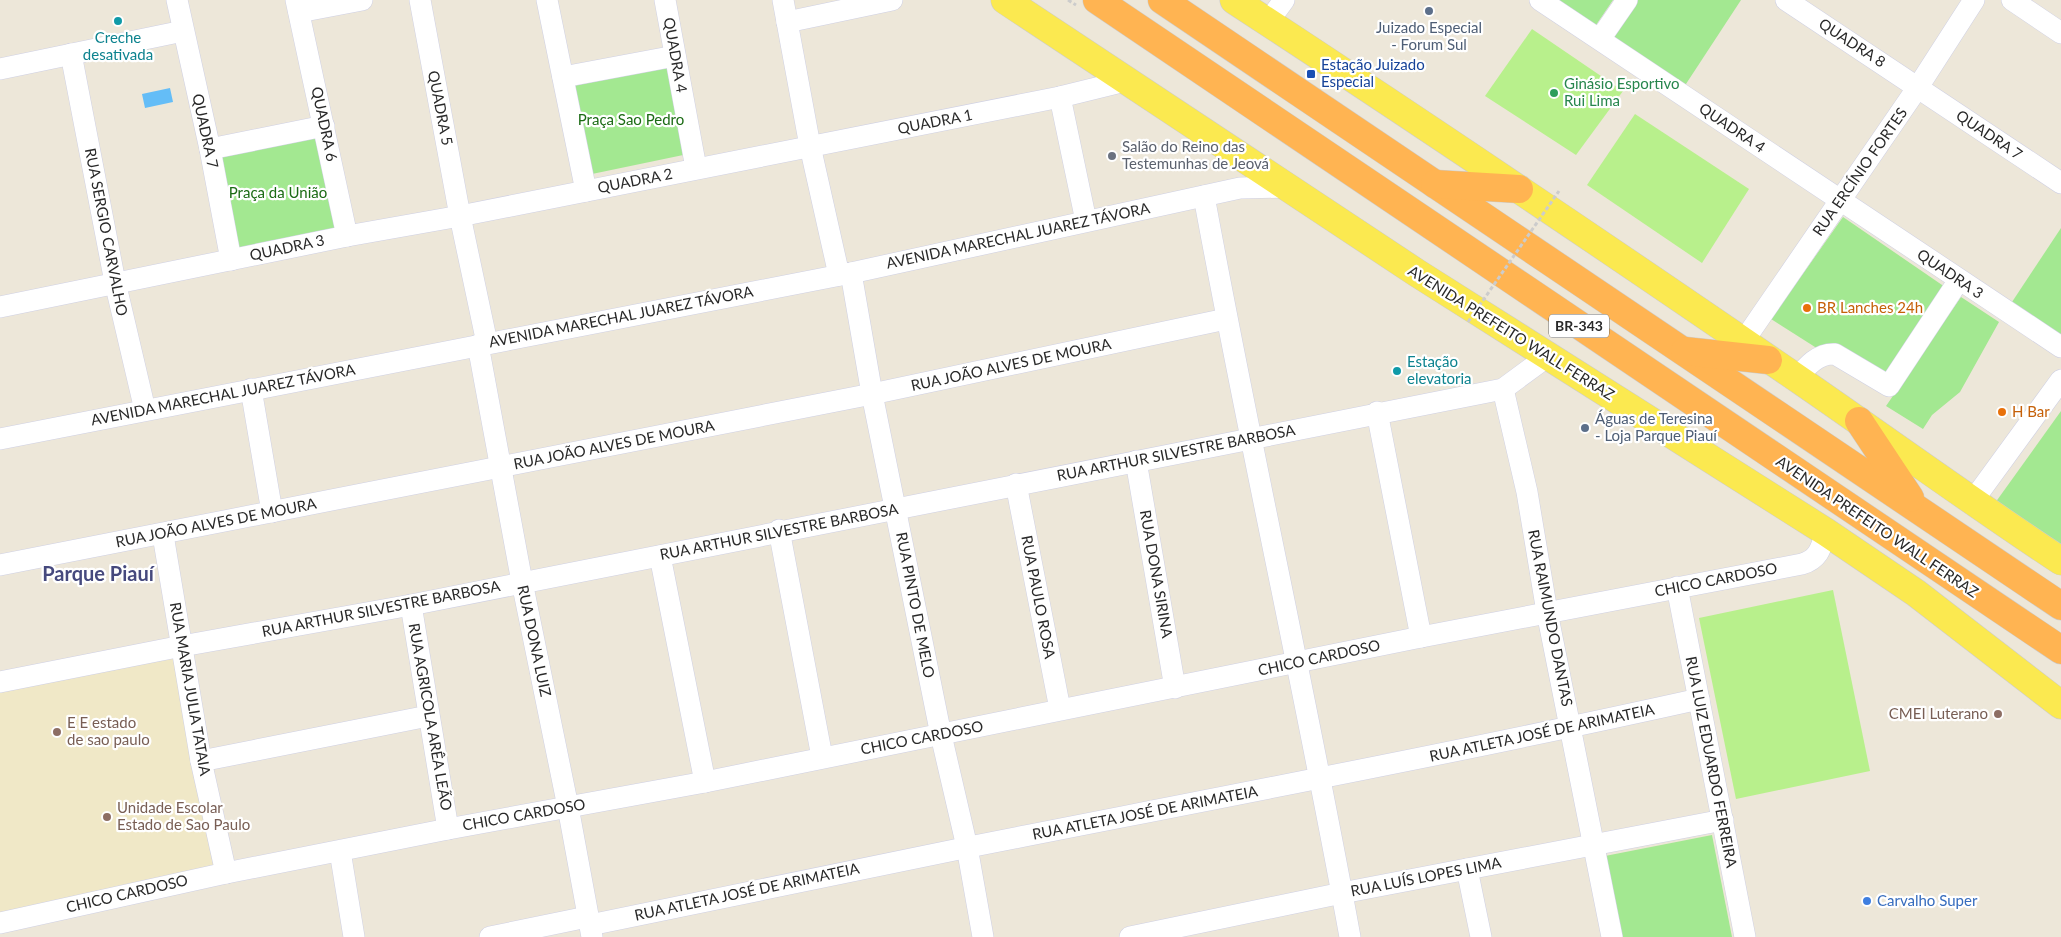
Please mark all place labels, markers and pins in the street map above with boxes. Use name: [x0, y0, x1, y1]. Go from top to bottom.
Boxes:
marker: Juizado Especial - Forum Sul: [1423, 5, 1435, 17]
marker: Creche desativada: [112, 15, 124, 27]
place label: Juizado Especial - Forum Sul: [1376, 18, 1482, 53]
place label: Creche desativada: [83, 28, 153, 63]
place label: Estação Juizado Especial: [1321, 55, 1425, 90]
marker: Estação Juizado Especial: [1305, 68, 1317, 80]
place label: Ginásio Esportivo Rui Lima: [1564, 74, 1679, 109]
marker: Ginásio Esportivo Rui Lima: [1548, 87, 1560, 99]
place label: Salão do Reino das Testemunhas de Jeová: [1122, 137, 1269, 172]
marker: Salão do Reino das Testemunhas de Jeová: [1106, 150, 1118, 162]
place label: BR Lanches 24h: [1817, 298, 1923, 316]
marker: BR Lanches 24h: [1801, 302, 1813, 314]
place label: Estação elevatoria: [1407, 352, 1472, 387]
marker: Estação elevatoria: [1391, 365, 1403, 377]
place label: H Bar: [2012, 402, 2050, 420]
marker: H Bar: [1996, 406, 2008, 418]
place label: Águas de Teresina - Loja Parque Piauí: [1595, 409, 1718, 444]
marker: Águas de Teresina - Loja Parque Piauí: [1579, 422, 1591, 434]
place label: CMEI Luterano: [1889, 704, 1988, 722]
marker: CMEI Luterano: [1992, 708, 2004, 720]
place label: E E estado de sao paulo: [67, 713, 150, 748]
marker: E E estado de sao paulo: [51, 726, 63, 738]
place label: Unidade Escolar Estado de Sao Paulo: [117, 798, 250, 833]
marker: Unidade Escolar Estado de Sao Paulo: [101, 811, 113, 823]
place label: Carvalho Super: [1877, 891, 1978, 909]
marker: Carvalho Super: [1861, 895, 1873, 907]

